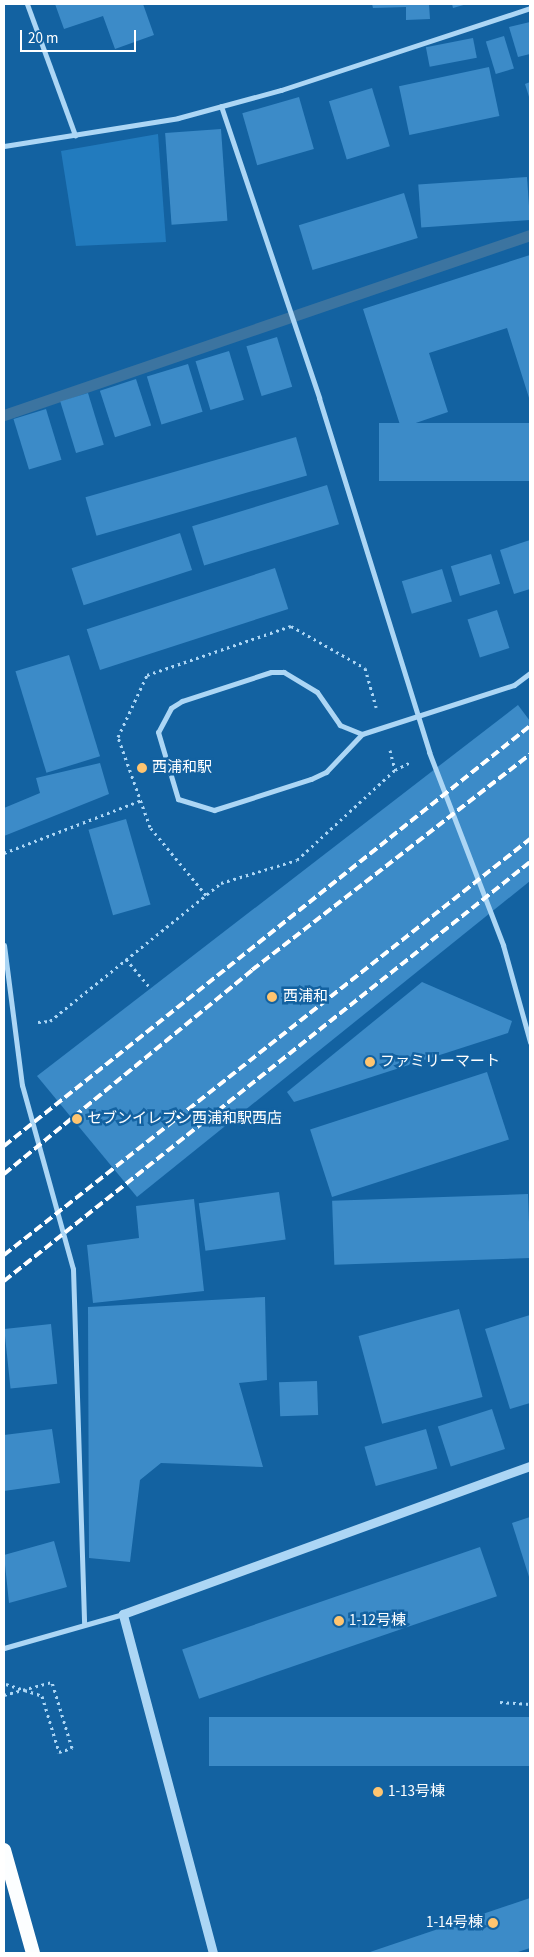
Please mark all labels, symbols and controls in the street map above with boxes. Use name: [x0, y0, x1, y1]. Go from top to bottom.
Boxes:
scale bar: [22, 20, 139, 52]
text: 20 m: [28, 28, 58, 49]
place label: 西浦和駅: [152, 759, 212, 777]
marker: 西浦和駅: [136, 762, 148, 774]
place label: 西浦和: [283, 988, 328, 1006]
marker: 西浦和: [265, 990, 279, 1004]
place label: ファミリーマート: [380, 1053, 500, 1071]
marker: ファミリーマート: [364, 1056, 376, 1068]
place label: セブンイレブン西浦和駅西店: [87, 1110, 282, 1128]
marker: セブンイレブン西浦和駅西店: [71, 1113, 83, 1125]
place label: 1-12号棟: [349, 1612, 406, 1630]
marker: 1-12号棟: [333, 1615, 345, 1627]
place label: 1-13号棟: [388, 1783, 445, 1801]
marker: 1-13号棟: [372, 1786, 384, 1798]
place label: 1-14号棟: [426, 1914, 483, 1932]
marker: 1-14号棟: [487, 1917, 499, 1929]

